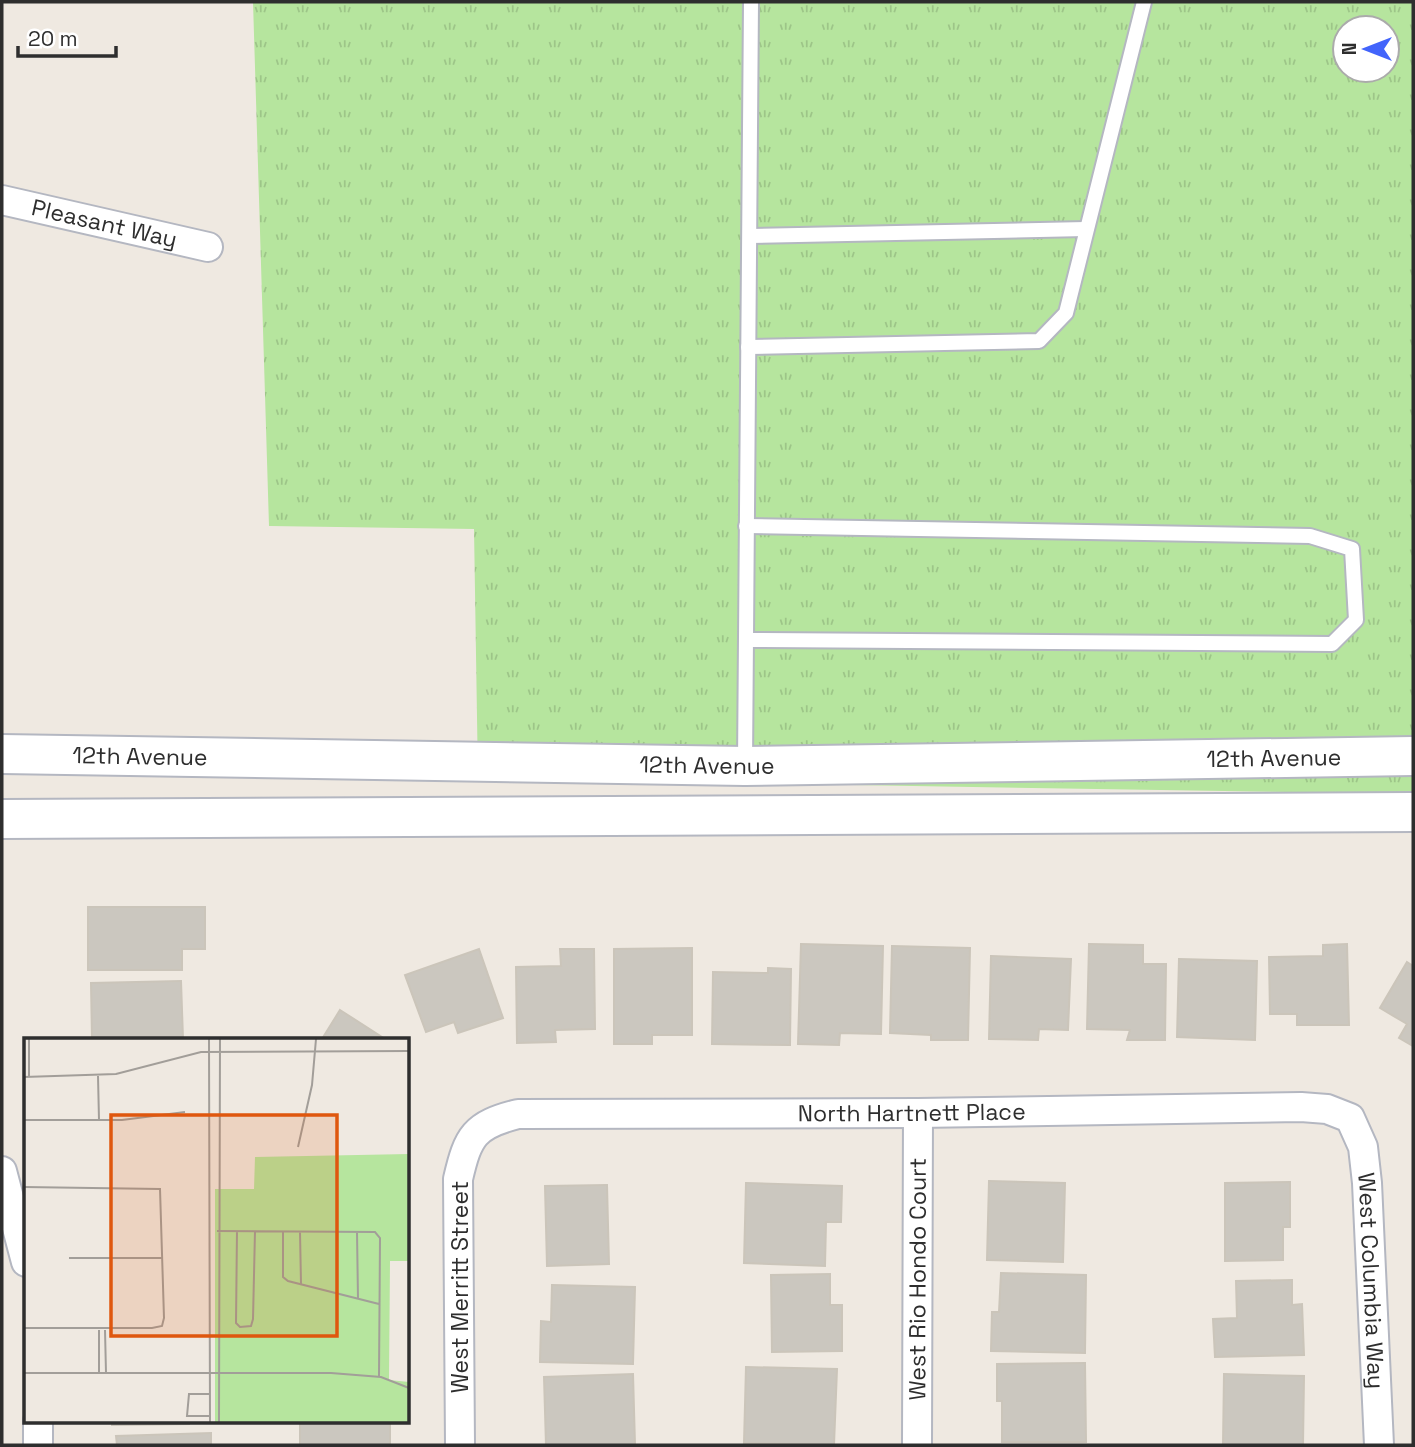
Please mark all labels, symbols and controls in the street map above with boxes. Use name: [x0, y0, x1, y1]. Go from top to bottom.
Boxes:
scale bar: [18, 14, 116, 58]
north arrow: [1331, 14, 1401, 84]
text: 20 m: [28, 25, 78, 52]
text: N: [1337, 43, 1362, 55]
street label: Pleasant Way: [29, 192, 180, 254]
street label: 12th Avenue: [72, 740, 208, 772]
street label: 12th Avenue: [1206, 742, 1342, 774]
street label: 12th Avenue: [639, 749, 775, 781]
inset map: [24, 1038, 410, 1422]
street label: North Hartnett Place: [798, 1096, 1026, 1128]
street label: West Rio Hondo Court: [902, 1158, 933, 1400]
street label: West Columbia Way: [1351, 1171, 1391, 1390]
street label: West Merritt Street: [445, 1181, 475, 1393]

